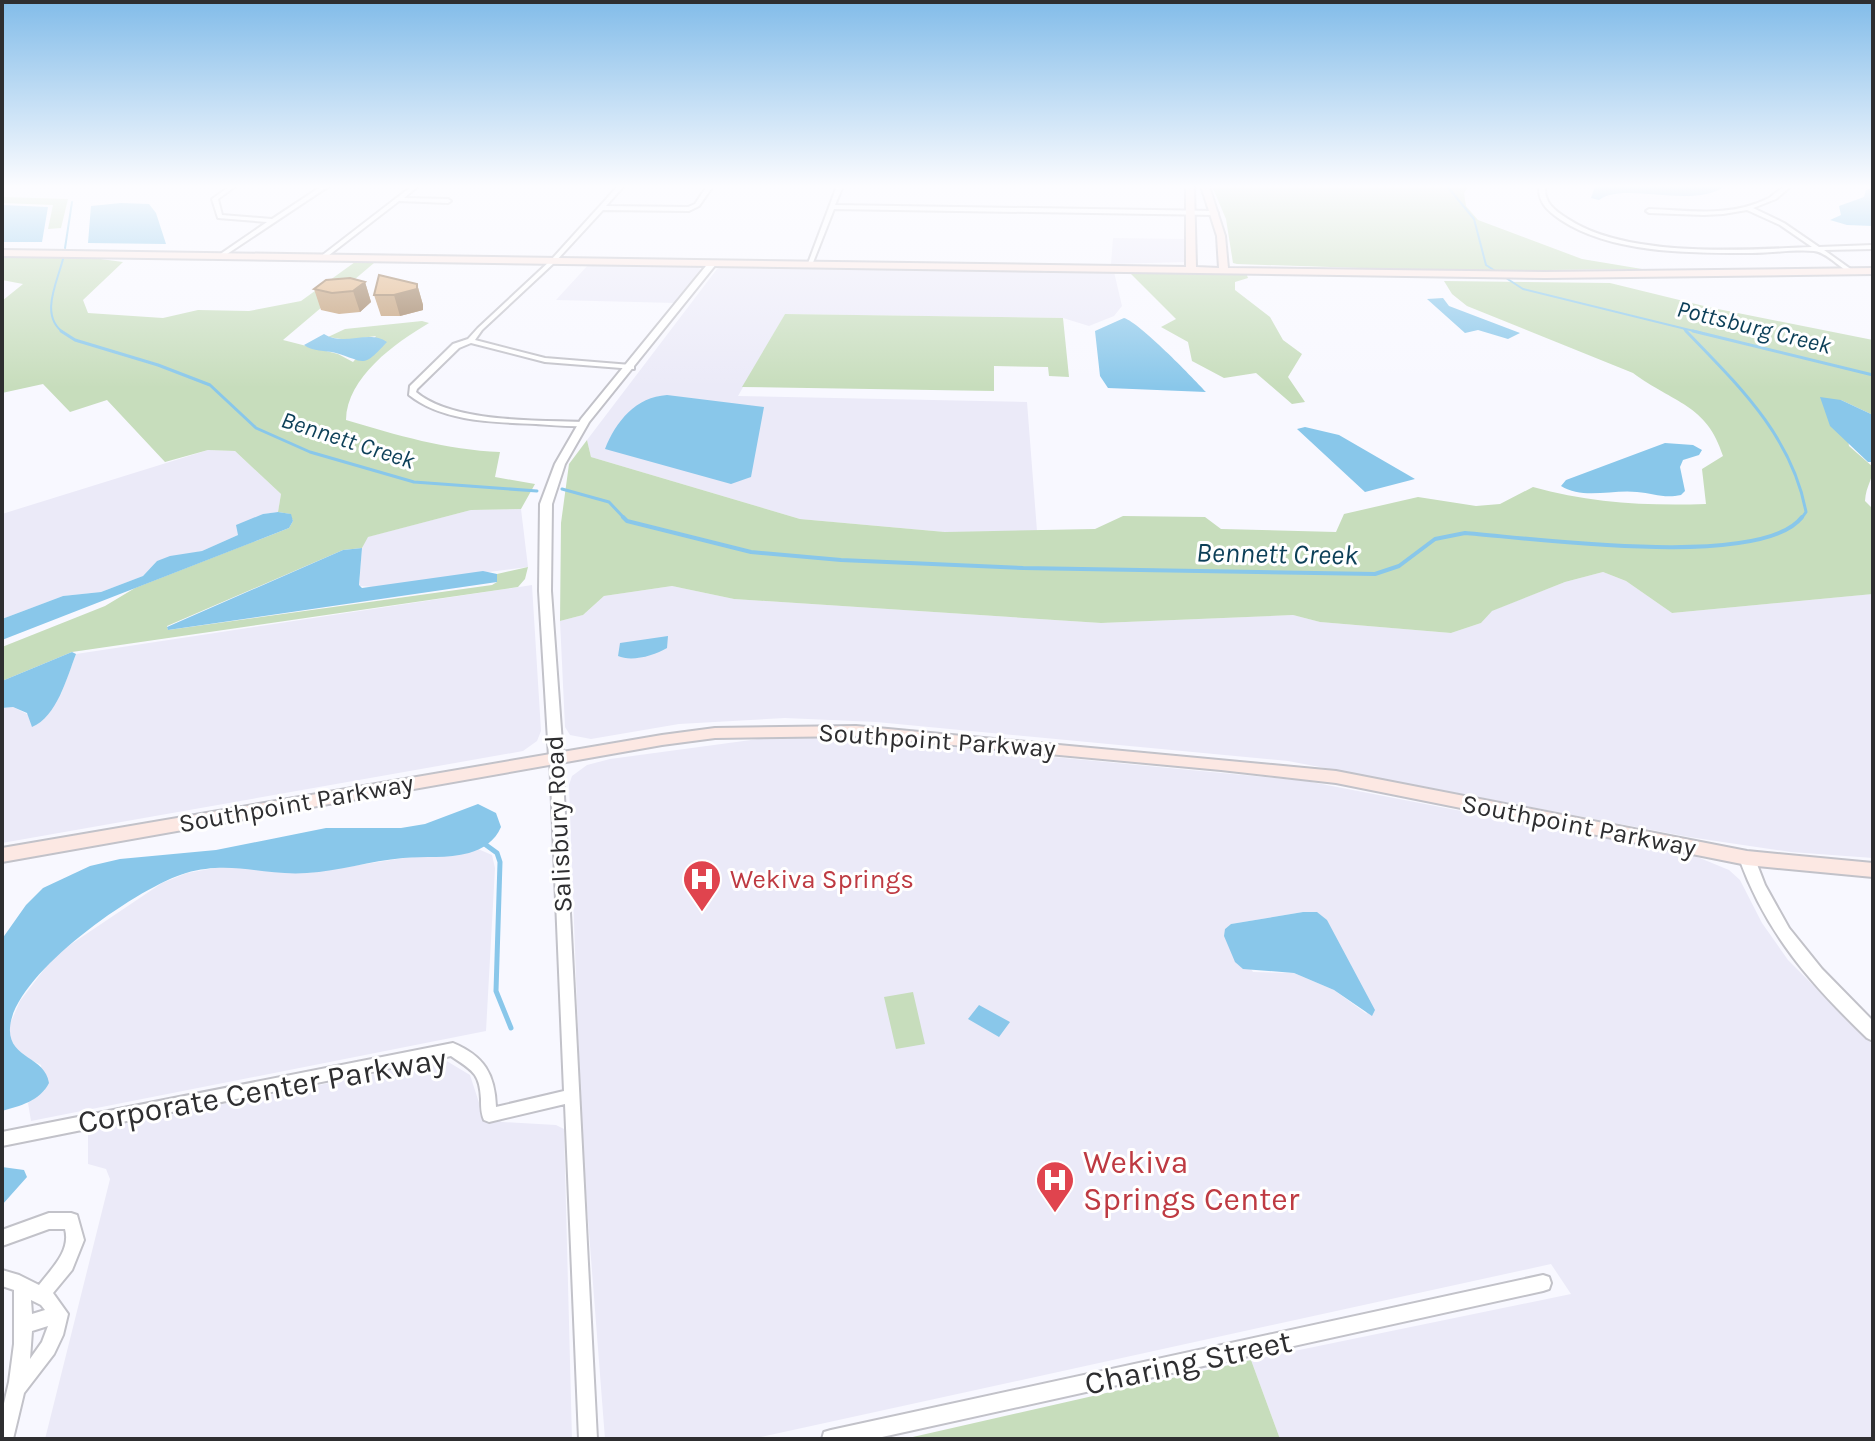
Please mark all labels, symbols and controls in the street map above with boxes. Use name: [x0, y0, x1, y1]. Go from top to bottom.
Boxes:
water label: Pottsburg Creek: [1674, 294, 1835, 360]
water label: Bennett Creek: [278, 405, 419, 475]
water label: Bennett Creek: [1196, 536, 1359, 571]
street label: Southpoint Parkway: [817, 717, 1057, 764]
street label: Salisbury Road: [538, 735, 579, 913]
street label: Southpoint Parkway: [176, 768, 416, 839]
street label: Southpoint Parkway: [1459, 788, 1699, 863]
hospital icon: Wekiva Springs: [681, 858, 723, 913]
place label: Wekiva Springs: [730, 864, 914, 895]
street label: Corporate Center Parkway: [75, 1040, 449, 1141]
place label: Wekiva Springs Center: [1083, 1144, 1300, 1218]
hospital icon: Wekiva Springs Center: [1034, 1159, 1076, 1214]
street label: Charing Street: [1081, 1323, 1295, 1402]

